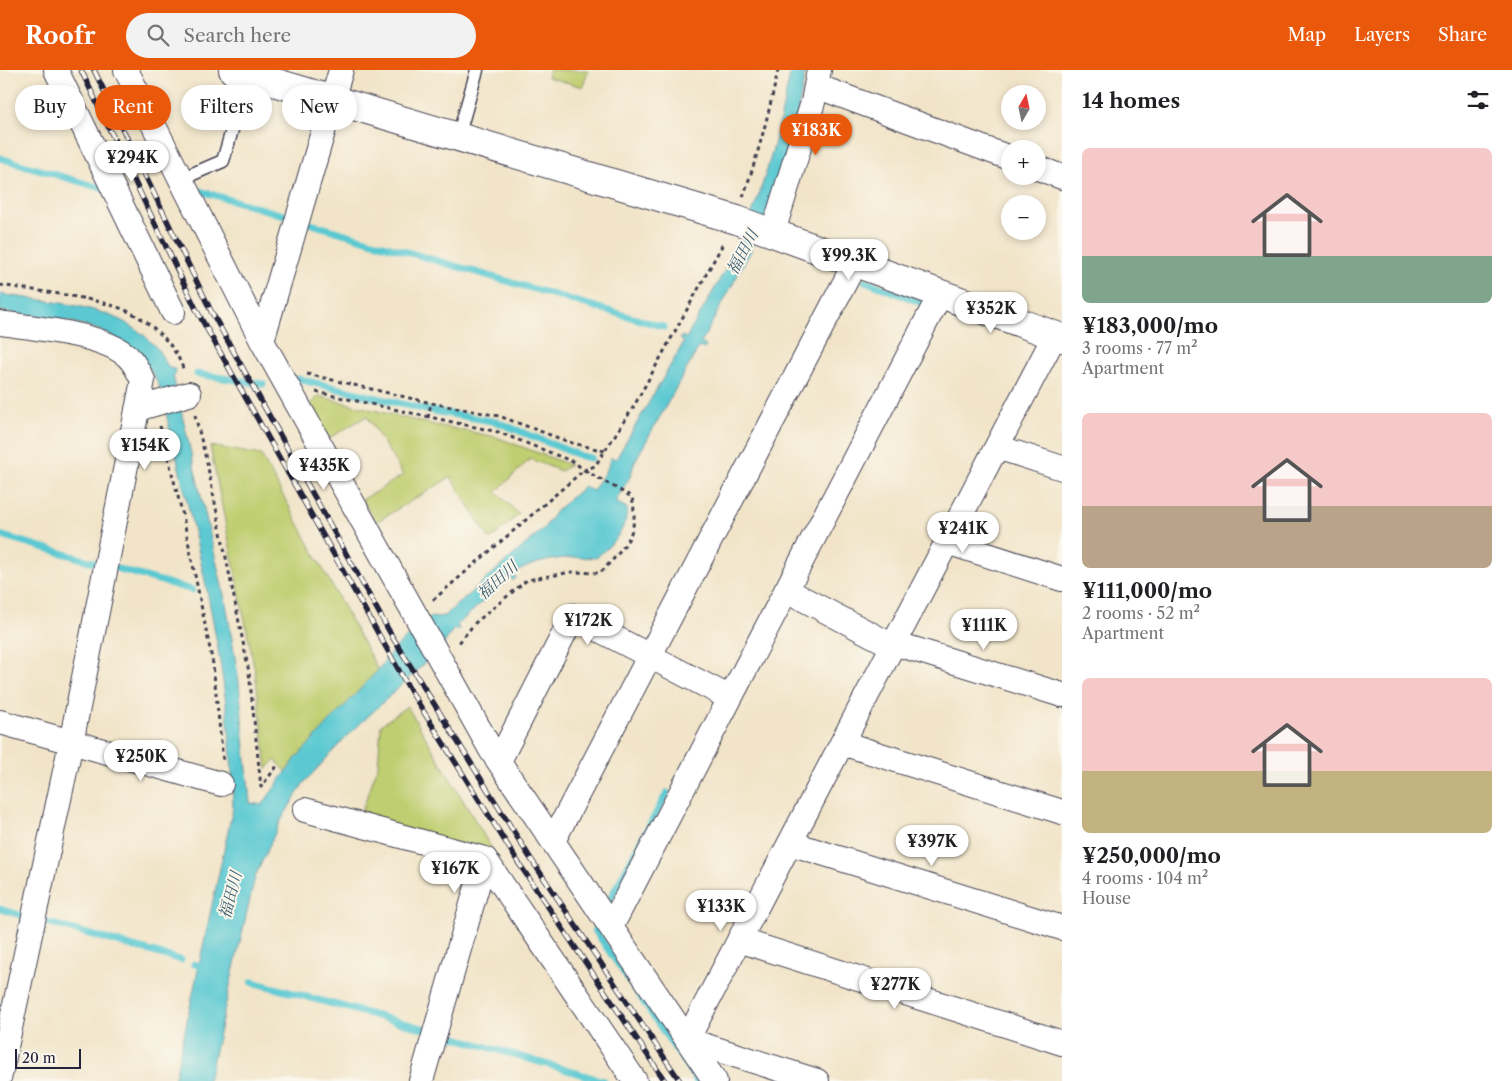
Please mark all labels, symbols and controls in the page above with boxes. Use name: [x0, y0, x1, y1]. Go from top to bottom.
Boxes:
search box: [126, 13, 476, 58]
text: Roofr: [25, 21, 96, 50]
icon: search: [144, 21, 172, 49]
text: Search here: [184, 24, 291, 47]
text: Map: [1288, 24, 1326, 46]
text: Layers: [1354, 24, 1410, 46]
text: Share: [1438, 24, 1487, 46]
chip: Buy: [15, 85, 85, 130]
chip: Rent: [95, 85, 171, 130]
chip: Filters: [181, 85, 272, 130]
chip: New: [282, 85, 357, 130]
north arrow: [1001, 85, 1046, 130]
map controls: [1001, 85, 1046, 240]
icon: filters: [1464, 86, 1492, 114]
text: 14 homes: [1082, 88, 1180, 113]
pin: ¥183K: [781, 114, 851, 156]
text: ¥183K: [791, 120, 841, 140]
pin: ¥294K: [97, 140, 167, 183]
button: +: [1001, 140, 1046, 185]
text: ¥294K: [106, 147, 158, 167]
icon: home: [1242, 180, 1332, 270]
button: −: [1001, 195, 1046, 240]
water label: 福田川: [722, 224, 763, 278]
pin: ¥99.3K: [808, 238, 890, 281]
text: ¥99.3K: [821, 245, 877, 265]
pin: ¥352K: [956, 292, 1026, 334]
text: ¥352K: [965, 298, 1017, 318]
text: ¥183,000/mo: [1082, 313, 1218, 338]
text: 3 rooms · 77 m²: [1082, 338, 1198, 358]
text: Apartment: [1082, 358, 1164, 378]
pin: ¥154K: [110, 428, 180, 471]
text: ¥154K: [120, 435, 170, 455]
icon: home: [1242, 445, 1332, 535]
pin: ¥435K: [289, 448, 359, 491]
text: ¥435K: [298, 455, 350, 475]
pin: ¥241K: [928, 512, 998, 554]
text: ¥241K: [938, 518, 988, 538]
water label: 福田川: [472, 555, 523, 603]
text: ¥111,000/mo: [1082, 578, 1212, 603]
text: 2 rooms · 52 m²: [1082, 603, 1200, 623]
pin: ¥172K: [553, 604, 623, 646]
pin: ¥111K: [949, 608, 1019, 651]
text: ¥172K: [564, 610, 612, 630]
text: ¥111K: [961, 615, 1007, 635]
text: Apartment: [1082, 623, 1164, 643]
icon: home: [1242, 710, 1332, 800]
pin: ¥250K: [106, 740, 176, 782]
text: ¥250K: [115, 746, 167, 766]
pin: ¥397K: [897, 824, 967, 867]
text: ¥397K: [907, 831, 957, 851]
text: ¥250,000/mo: [1082, 843, 1221, 868]
pin: ¥167K: [420, 852, 490, 894]
text: ¥167K: [431, 858, 479, 878]
water label: 福田川: [214, 867, 246, 921]
text: 4 rooms · 104 m²: [1082, 868, 1208, 888]
text: House: [1082, 888, 1131, 908]
pin: ¥133K: [686, 890, 756, 932]
text: ¥133K: [696, 896, 746, 916]
pin: ¥277K: [860, 968, 930, 1010]
text: ¥277K: [870, 974, 920, 994]
scale bar: [15, 1046, 81, 1069]
text: 20 m: [22, 1049, 56, 1067]

